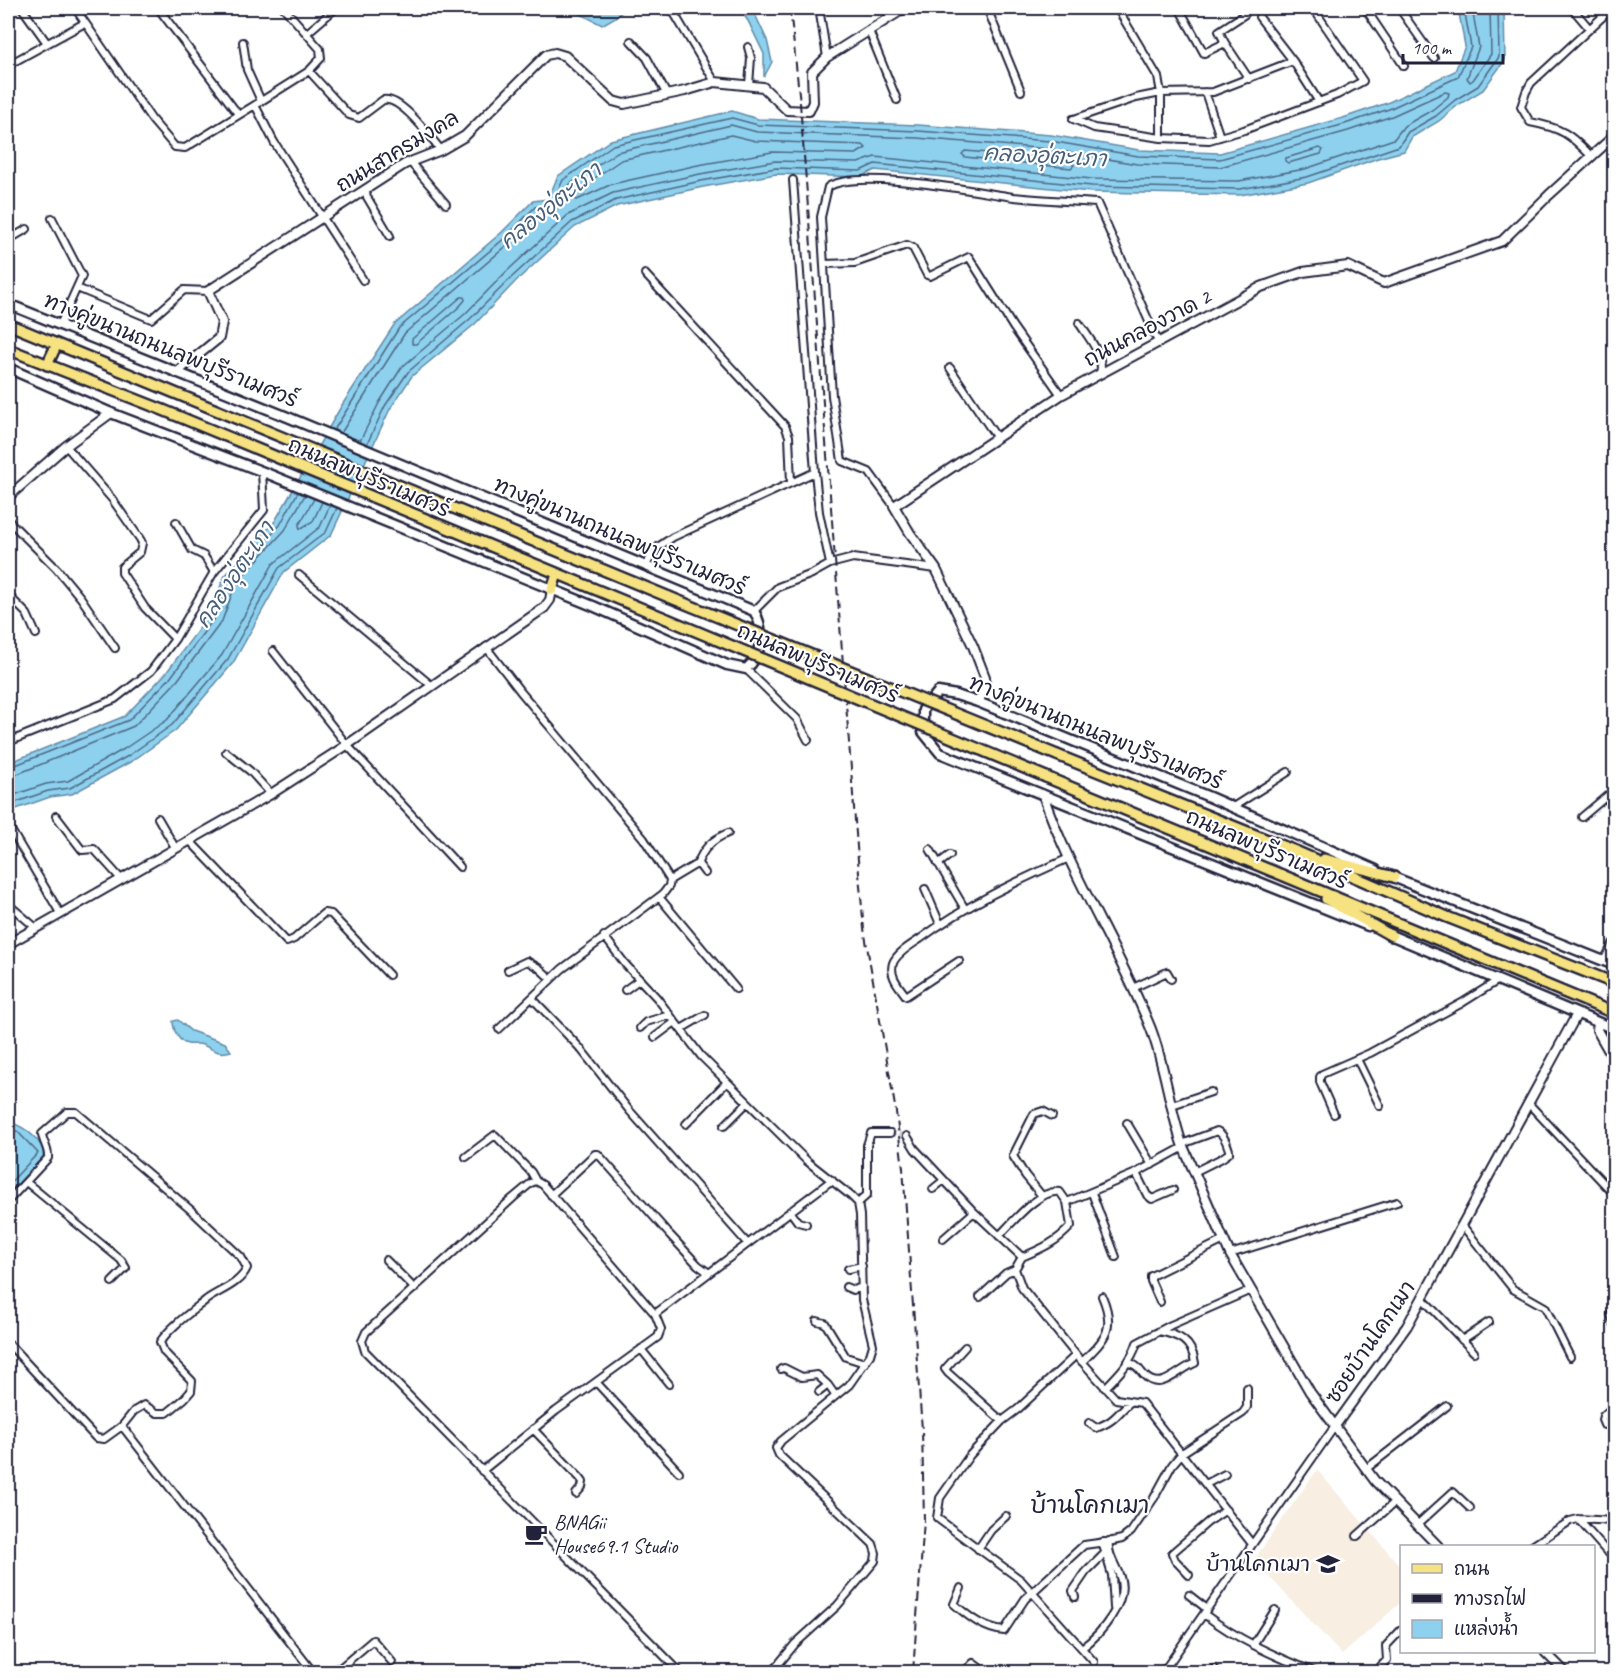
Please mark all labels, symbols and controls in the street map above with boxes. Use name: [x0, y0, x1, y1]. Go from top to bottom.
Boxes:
scale bar: [1403, 27, 1504, 65]
text: 100 m: [1412, 37, 1453, 59]
street label: ถนนสาครมงคล: [331, 104, 463, 198]
water label: คลองอุ่ตะเภา: [983, 139, 1108, 175]
water label: คลองอุ่ตะเภา: [494, 155, 609, 257]
street label: ถนนคลองวาด 2: [1079, 283, 1216, 372]
street label: ทางคู่ขนานถนนลพบุรีราเมศวร์: [39, 287, 302, 416]
street label: ถนนลพบุรีราเมศวร์: [283, 431, 454, 526]
street label: ทางคู่ขนานถนนลพบุรีราเมศวร์: [489, 471, 750, 604]
water label: คลองอุ่ตะเภา: [189, 515, 283, 634]
street label: ถนนลพบุรีราเมศวร์: [732, 617, 903, 712]
street label: ทางคู่ขนานถนนลพบุรีราเมศวร์: [964, 669, 1227, 798]
street label: ถนนลพบุรีราเมศวร์: [1181, 803, 1352, 898]
street label: ซอยบ้านโคกเมา: [1319, 1276, 1421, 1408]
district label: บ้านโคกเมา: [1031, 1489, 1149, 1520]
place label: BNAGii House69.1 Studio: [554, 1509, 679, 1559]
cafe icon: BNAGii House69.1 Studio: [523, 1521, 549, 1547]
legend: [1400, 1545, 1595, 1653]
place label: บ้านโคกเมา: [1206, 1551, 1310, 1577]
school or university icon: บ้านโคกเมา: [1315, 1551, 1341, 1577]
text: ถนน: [1454, 1558, 1489, 1580]
text: ทางรถไฟ: [1454, 1586, 1526, 1610]
text: แหล่งน้ำ: [1454, 1612, 1518, 1640]

